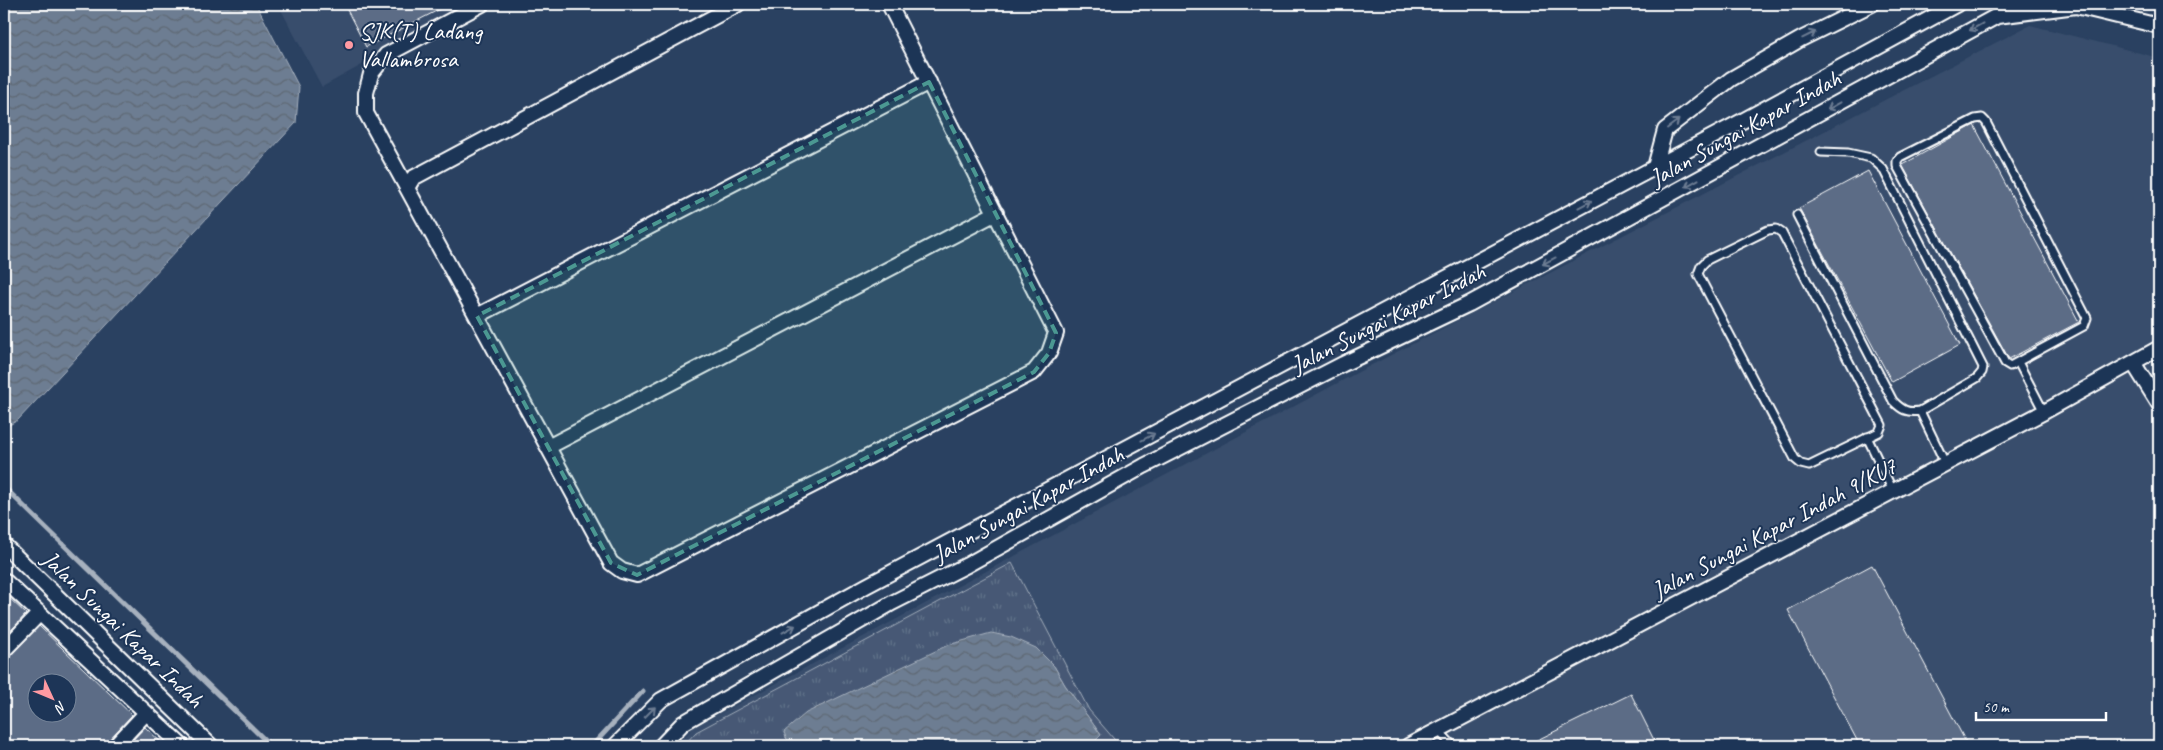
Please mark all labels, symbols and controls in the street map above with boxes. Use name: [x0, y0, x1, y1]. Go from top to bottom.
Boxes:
place label: SJK(T) Ladang Vallambrosa: [359, 16, 484, 74]
one-way arrow: [1969, 22, 1984, 32]
one-way arrow: [1801, 30, 1816, 40]
marker: SJK(T) Ladang Vallambrosa: [343, 39, 355, 51]
street label: Jalan Sungai Kapar Indah: [1643, 63, 1847, 193]
one-way arrow: [1828, 101, 1842, 111]
one-way arrow: [1666, 118, 1679, 129]
one-way arrow: [1685, 179, 1699, 189]
one-way arrow: [1577, 199, 1592, 208]
street label: Jalan Sungai Kapar Indah: [1285, 256, 1491, 380]
one-way arrow: [1541, 256, 1556, 266]
one-way arrow: [1140, 431, 1155, 441]
street label: Jalan Sungai Kapar Indah: [926, 439, 1130, 569]
street label: Jalan Sungai Kapar Indah 9/KU7: [1646, 450, 1902, 606]
street label: Jalan Sungai Kapar Indah: [35, 543, 211, 715]
one-way arrow: [782, 624, 796, 634]
north arrow: [28, 672, 78, 722]
scale bar: [1976, 690, 2106, 722]
text: N: [50, 698, 70, 717]
text: 50 m: [1983, 698, 2010, 717]
one-way arrow: [644, 705, 656, 718]

